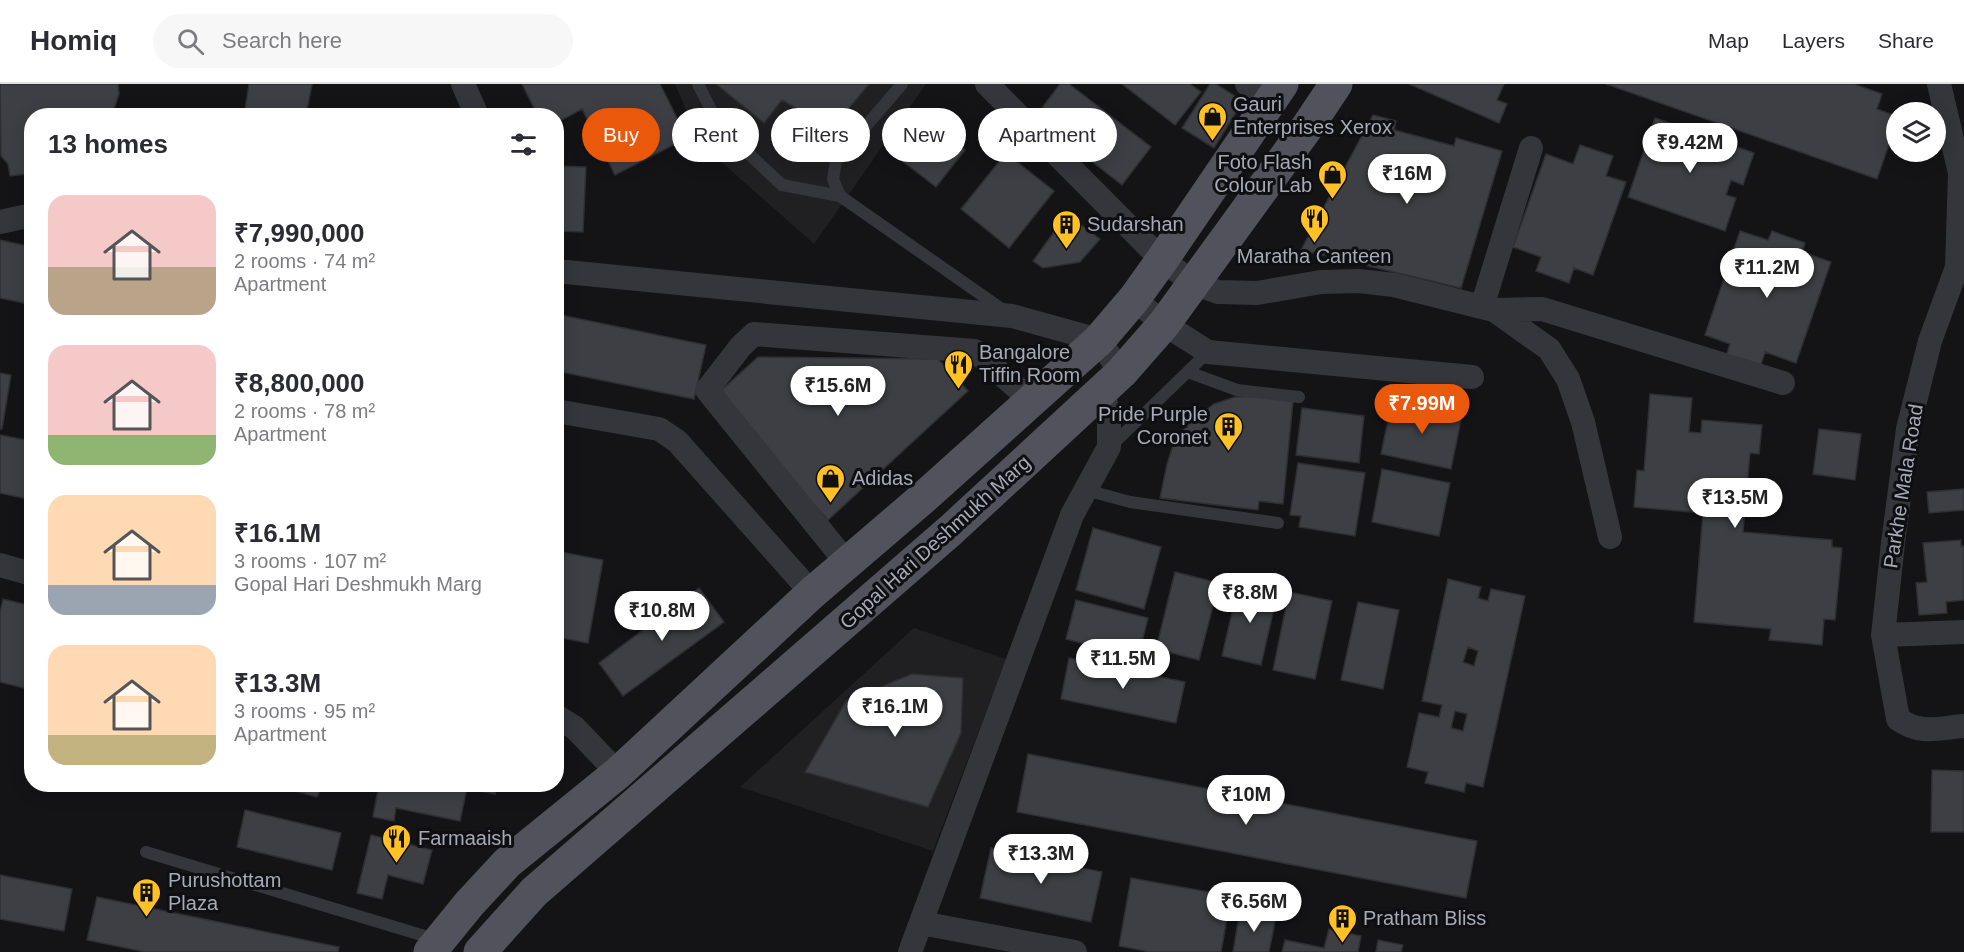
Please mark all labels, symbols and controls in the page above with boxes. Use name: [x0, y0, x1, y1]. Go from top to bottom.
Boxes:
search box: [153, 14, 573, 68]
text: Homiq: [30, 25, 117, 56]
icon: search: [174, 25, 207, 58]
text: Search here: [222, 28, 342, 53]
text: Map: [1708, 29, 1749, 52]
text: Layers: [1782, 29, 1845, 52]
text: Share: [1878, 29, 1934, 52]
place label: Gauri Enterprises Xerox: [1233, 93, 1392, 138]
shop icon: Gauri Enterprises Xerox: [1196, 100, 1228, 142]
map controls: [1886, 102, 1946, 162]
button: layers: [1886, 102, 1946, 162]
chip: Buy: [582, 108, 660, 162]
chip: Rent: [672, 108, 759, 162]
chip: Filters: [771, 108, 870, 162]
chip: New: [882, 108, 966, 162]
chip: Apartment: [978, 108, 1117, 162]
pin: ₹9.42M: [1641, 123, 1739, 174]
icon: filters: [507, 128, 540, 161]
text: 13 homes: [48, 129, 168, 159]
text: ₹9.42M: [1656, 131, 1724, 153]
place label: Foto Flash Colour Lab: [1214, 151, 1312, 196]
pin: ₹16M: [1371, 154, 1443, 205]
shop icon: Foto Flash Colour Lab: [1317, 158, 1349, 200]
text: ₹16M: [1382, 162, 1432, 184]
restaurant icon: Maratha Canteen: [1298, 202, 1330, 244]
building icon: Sudarshan: [1050, 208, 1082, 250]
place label: Sudarshan: [1087, 213, 1184, 235]
text: ₹7,990,000: [234, 218, 365, 248]
icon: home: [96, 219, 168, 291]
place label: Maratha Canteen: [1237, 245, 1391, 267]
pin: ₹11.2M: [1718, 248, 1816, 299]
text: 2 rooms · 74 m²: [234, 250, 375, 272]
text: ₹11.2M: [1734, 256, 1800, 278]
text: Apartment: [234, 273, 326, 295]
place label: Bangalore Tiffin Room: [979, 341, 1080, 386]
restaurant icon: Bangalore Tiffin Room: [942, 348, 974, 390]
pin: ₹15.6M: [789, 366, 887, 417]
text: ₹8,800,000: [234, 368, 365, 398]
icon: home: [96, 369, 168, 441]
text: ₹15.6M: [804, 374, 872, 396]
pin: ₹7.99M: [1373, 384, 1471, 435]
text: ₹7.99M: [1388, 392, 1456, 414]
text: 2 rooms · 78 m²: [234, 400, 375, 422]
street label: Parkhe Mala Road: [1879, 402, 1927, 570]
place label: Pride Purple Coronet: [1098, 403, 1208, 448]
building icon: Pride Purple Coronet: [1213, 410, 1245, 452]
text: Apartment: [234, 423, 326, 445]
street label: Gopal Hari Deshmukh Marg: [836, 451, 1034, 633]
shop icon: Adidas: [815, 462, 847, 504]
place label: Adidas: [852, 467, 913, 489]
pin: ₹13.5M: [1686, 478, 1784, 529]
text: ₹13.5M: [1701, 486, 1769, 508]
text: ₹16.1M: [234, 518, 321, 548]
icon: home: [96, 519, 168, 591]
text: 3 rooms · 107 m²: [234, 550, 386, 572]
text: Gopal Hari Deshmukh Marg: [234, 573, 482, 595]
pin: ₹8.8M: [1208, 573, 1292, 624]
text: ₹8.8M: [1222, 581, 1278, 603]
pin: ₹10.8M: [613, 591, 711, 642]
text: ₹10.8M: [628, 599, 696, 621]
pin: ₹11.5M: [1074, 639, 1172, 690]
text: ₹11.5M: [1090, 647, 1156, 669]
text: ₹13.3M: [234, 668, 321, 698]
icon: home: [96, 669, 168, 741]
pin: ₹16.1M: [846, 687, 944, 738]
text: ₹16.1M: [861, 695, 929, 717]
text: 3 rooms · 95 m²: [234, 700, 375, 722]
text: Apartment: [234, 723, 326, 745]
pin: ₹10M: [1210, 775, 1282, 826]
text: ₹10M: [1221, 783, 1271, 805]
restaurant icon: Farmaaish: [381, 822, 413, 864]
place label: Farmaaish: [418, 827, 512, 849]
pin: ₹13.3M: [992, 834, 1090, 885]
text: ₹13.3M: [1007, 842, 1075, 864]
place label: Purushottam Plaza: [168, 869, 281, 914]
building icon: Purushottam Plaza: [131, 876, 163, 918]
pin: ₹6.56M: [1205, 882, 1303, 933]
text: ₹6.56M: [1220, 890, 1288, 912]
building icon: Pratham Bliss: [1326, 902, 1358, 944]
place label: Pratham Bliss: [1363, 907, 1486, 929]

